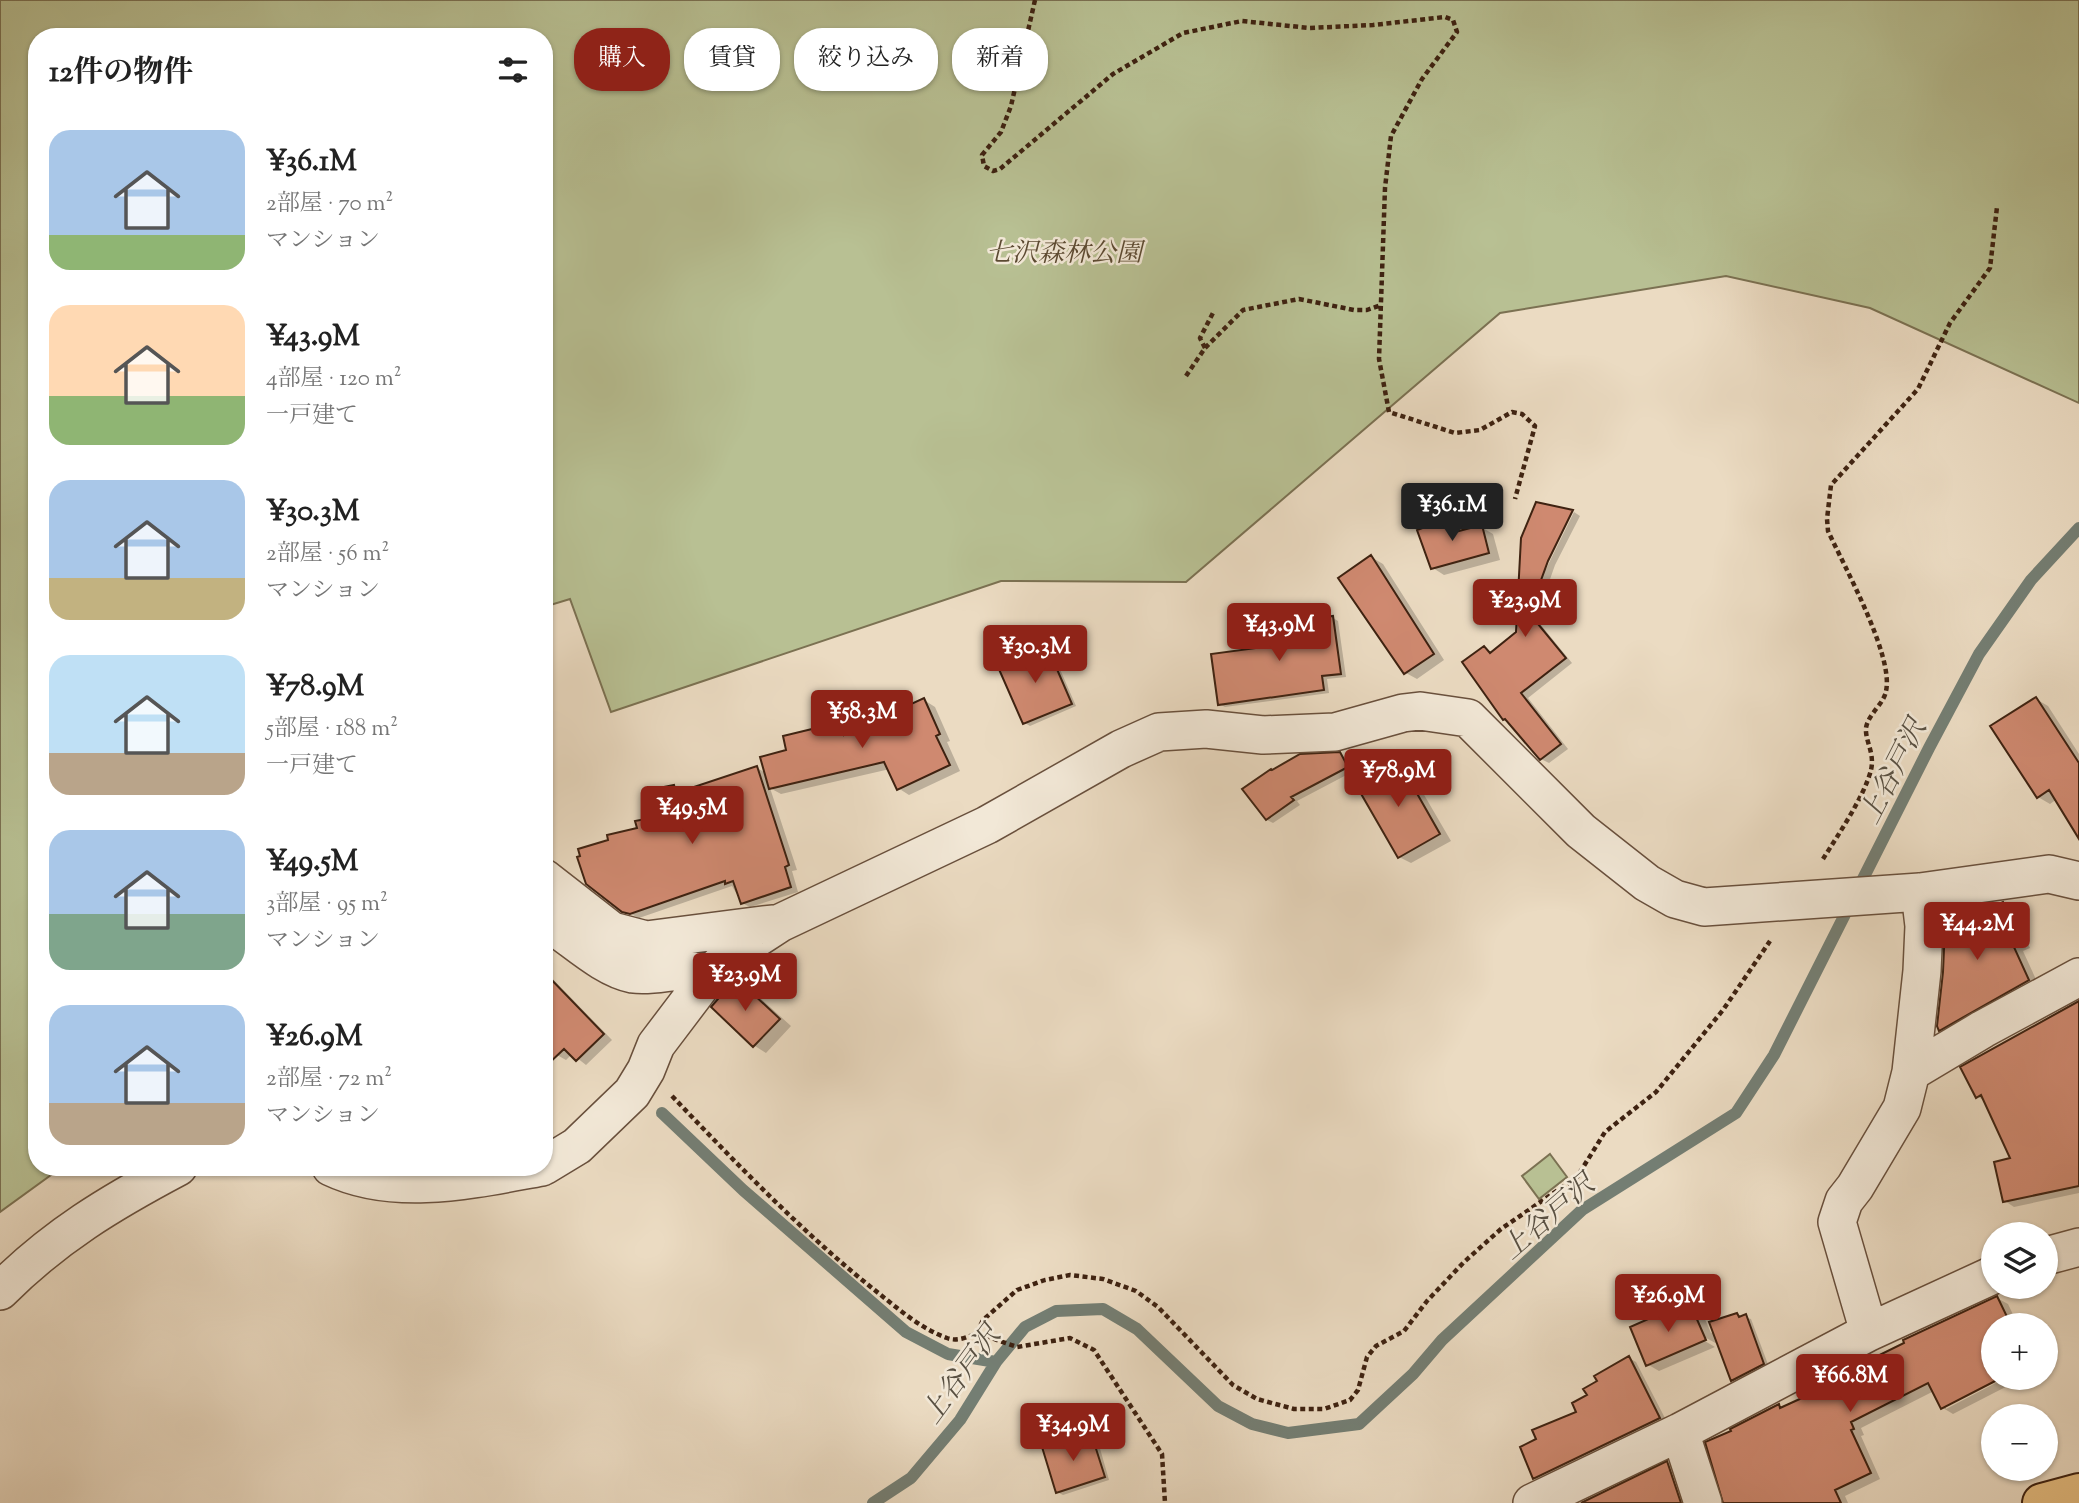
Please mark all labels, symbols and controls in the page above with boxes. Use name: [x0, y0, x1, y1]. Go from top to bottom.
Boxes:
chip: 購入: [574, 28, 670, 91]
chip: 賃貸: [684, 28, 780, 91]
chip: 絞り込み: [794, 28, 938, 91]
chip: 新着: [952, 28, 1048, 91]
icon: filters: [494, 51, 532, 89]
text: 12件の物件: [49, 52, 193, 95]
text: ¥36.1M: [266, 141, 357, 184]
icon: home: [105, 158, 189, 242]
text: 2部屋 · 70 m²: [266, 188, 393, 221]
text: マンション: [266, 225, 380, 258]
park label: 七沢森林公園: [986, 236, 1146, 273]
text: ¥43.9M: [266, 316, 360, 359]
icon: home: [105, 333, 189, 417]
text: 4部屋 · 120 m²: [266, 363, 402, 396]
text: 一戸建て: [266, 400, 358, 433]
pin: ¥36.1M: [1395, 484, 1509, 543]
text: ¥36.1M: [1417, 489, 1487, 522]
text: ¥30.3M: [266, 491, 359, 534]
icon: home: [105, 508, 189, 592]
text: 2部屋 · 56 m²: [266, 538, 389, 571]
text: マンション: [266, 575, 380, 608]
pin: ¥23.9M: [1468, 580, 1582, 639]
text: ¥23.9M: [1489, 585, 1561, 618]
pin: ¥43.9M: [1222, 604, 1336, 663]
text: ¥43.9M: [1243, 609, 1315, 642]
pin: ¥30.3M: [978, 626, 1092, 685]
text: ¥30.3M: [999, 631, 1071, 664]
text: ¥78.9M: [266, 666, 364, 709]
icon: home: [105, 683, 189, 767]
pin: ¥58.3M: [805, 690, 919, 750]
text: ¥58.3M: [827, 696, 897, 729]
water label: 上谷戸沢: [1851, 711, 1939, 831]
text: 5部屋 · 188 m²: [266, 713, 398, 746]
text: 一戸建て: [266, 750, 358, 783]
pin: ¥78.9M: [1341, 750, 1455, 809]
text: ¥78.9M: [1360, 755, 1436, 788]
pin: ¥49.5M: [635, 786, 749, 846]
text: ¥49.5M: [657, 792, 727, 825]
text: ¥49.5M: [266, 841, 358, 884]
icon: home: [105, 858, 189, 942]
text: 3部屋 · 95 m²: [266, 888, 388, 921]
pin: ¥44.2M: [1920, 902, 2034, 962]
text: ¥44.2M: [1940, 908, 2014, 941]
text: マンション: [266, 925, 380, 958]
pin: ¥23.9M: [688, 954, 802, 1013]
text: ¥23.9M: [709, 959, 781, 992]
text: ¥26.9M: [266, 1016, 363, 1059]
icon: home: [105, 1033, 189, 1117]
text: 2部屋 · 72 m²: [266, 1063, 392, 1096]
text: マンション: [266, 1100, 380, 1133]
water label: 上谷戸沢: [1494, 1164, 1607, 1270]
map controls: [1981, 1222, 2058, 1481]
button: layers: [1981, 1222, 2058, 1299]
pin: ¥26.9M: [1611, 1274, 1725, 1334]
text: ¥26.9M: [1631, 1280, 1705, 1313]
button: +: [1981, 1313, 2058, 1390]
water label: 上谷戸沢: [913, 1316, 1013, 1433]
pin: ¥66.8M: [1793, 1354, 1907, 1414]
text: ¥66.8M: [1812, 1360, 1888, 1393]
pin: ¥34.9M: [1016, 1404, 1130, 1463]
button: −: [1981, 1404, 2058, 1481]
text: ¥34.9M: [1036, 1409, 1110, 1442]

